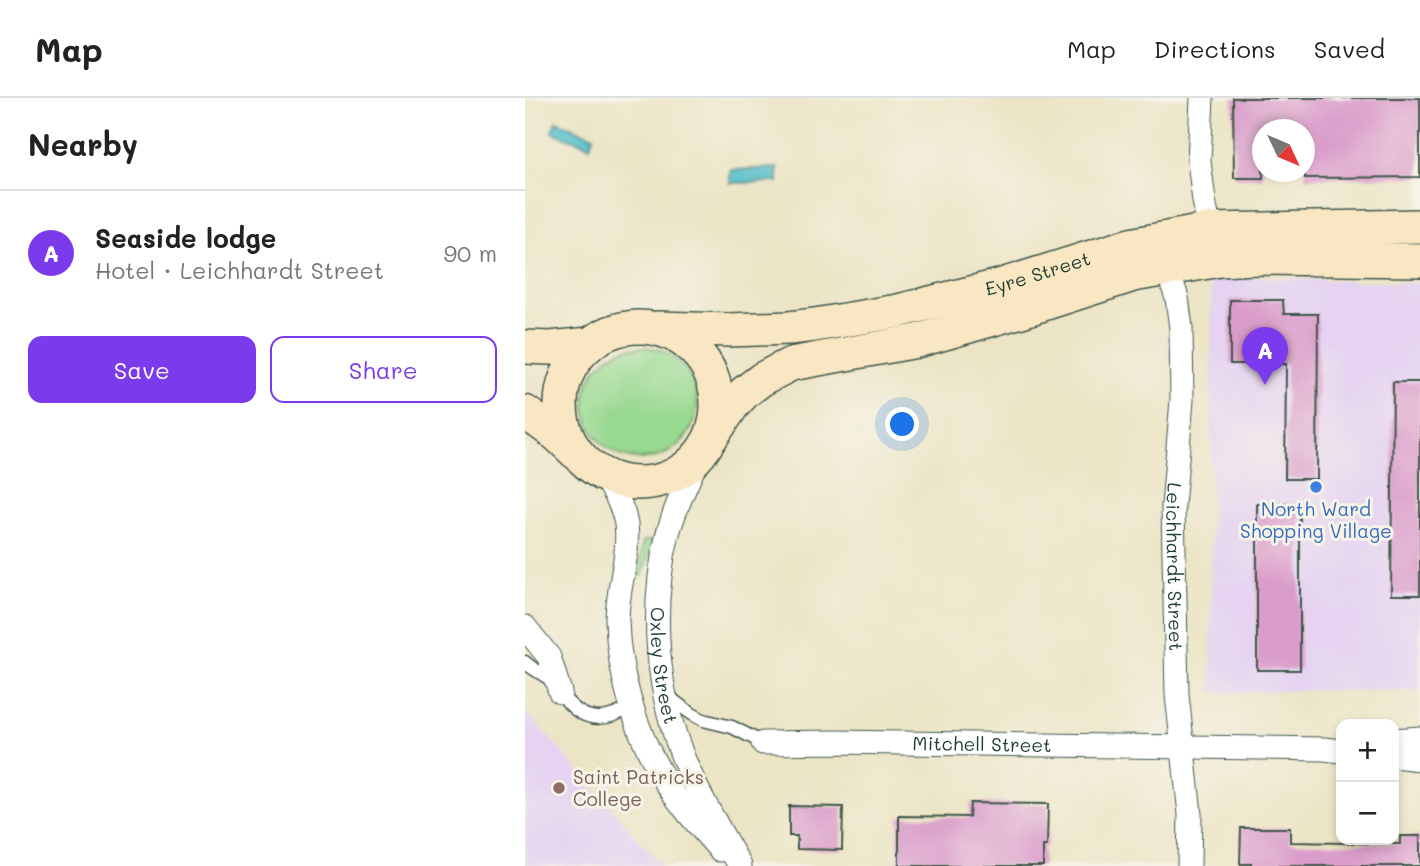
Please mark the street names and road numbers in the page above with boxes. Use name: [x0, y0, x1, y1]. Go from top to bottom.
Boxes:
street label: Eyre Street: [982, 245, 1093, 301]
street label: Leichhardt Street: [1161, 481, 1189, 651]
street label: Oxley Street: [645, 607, 684, 727]
street label: Mitchell Street: [912, 730, 1052, 757]

